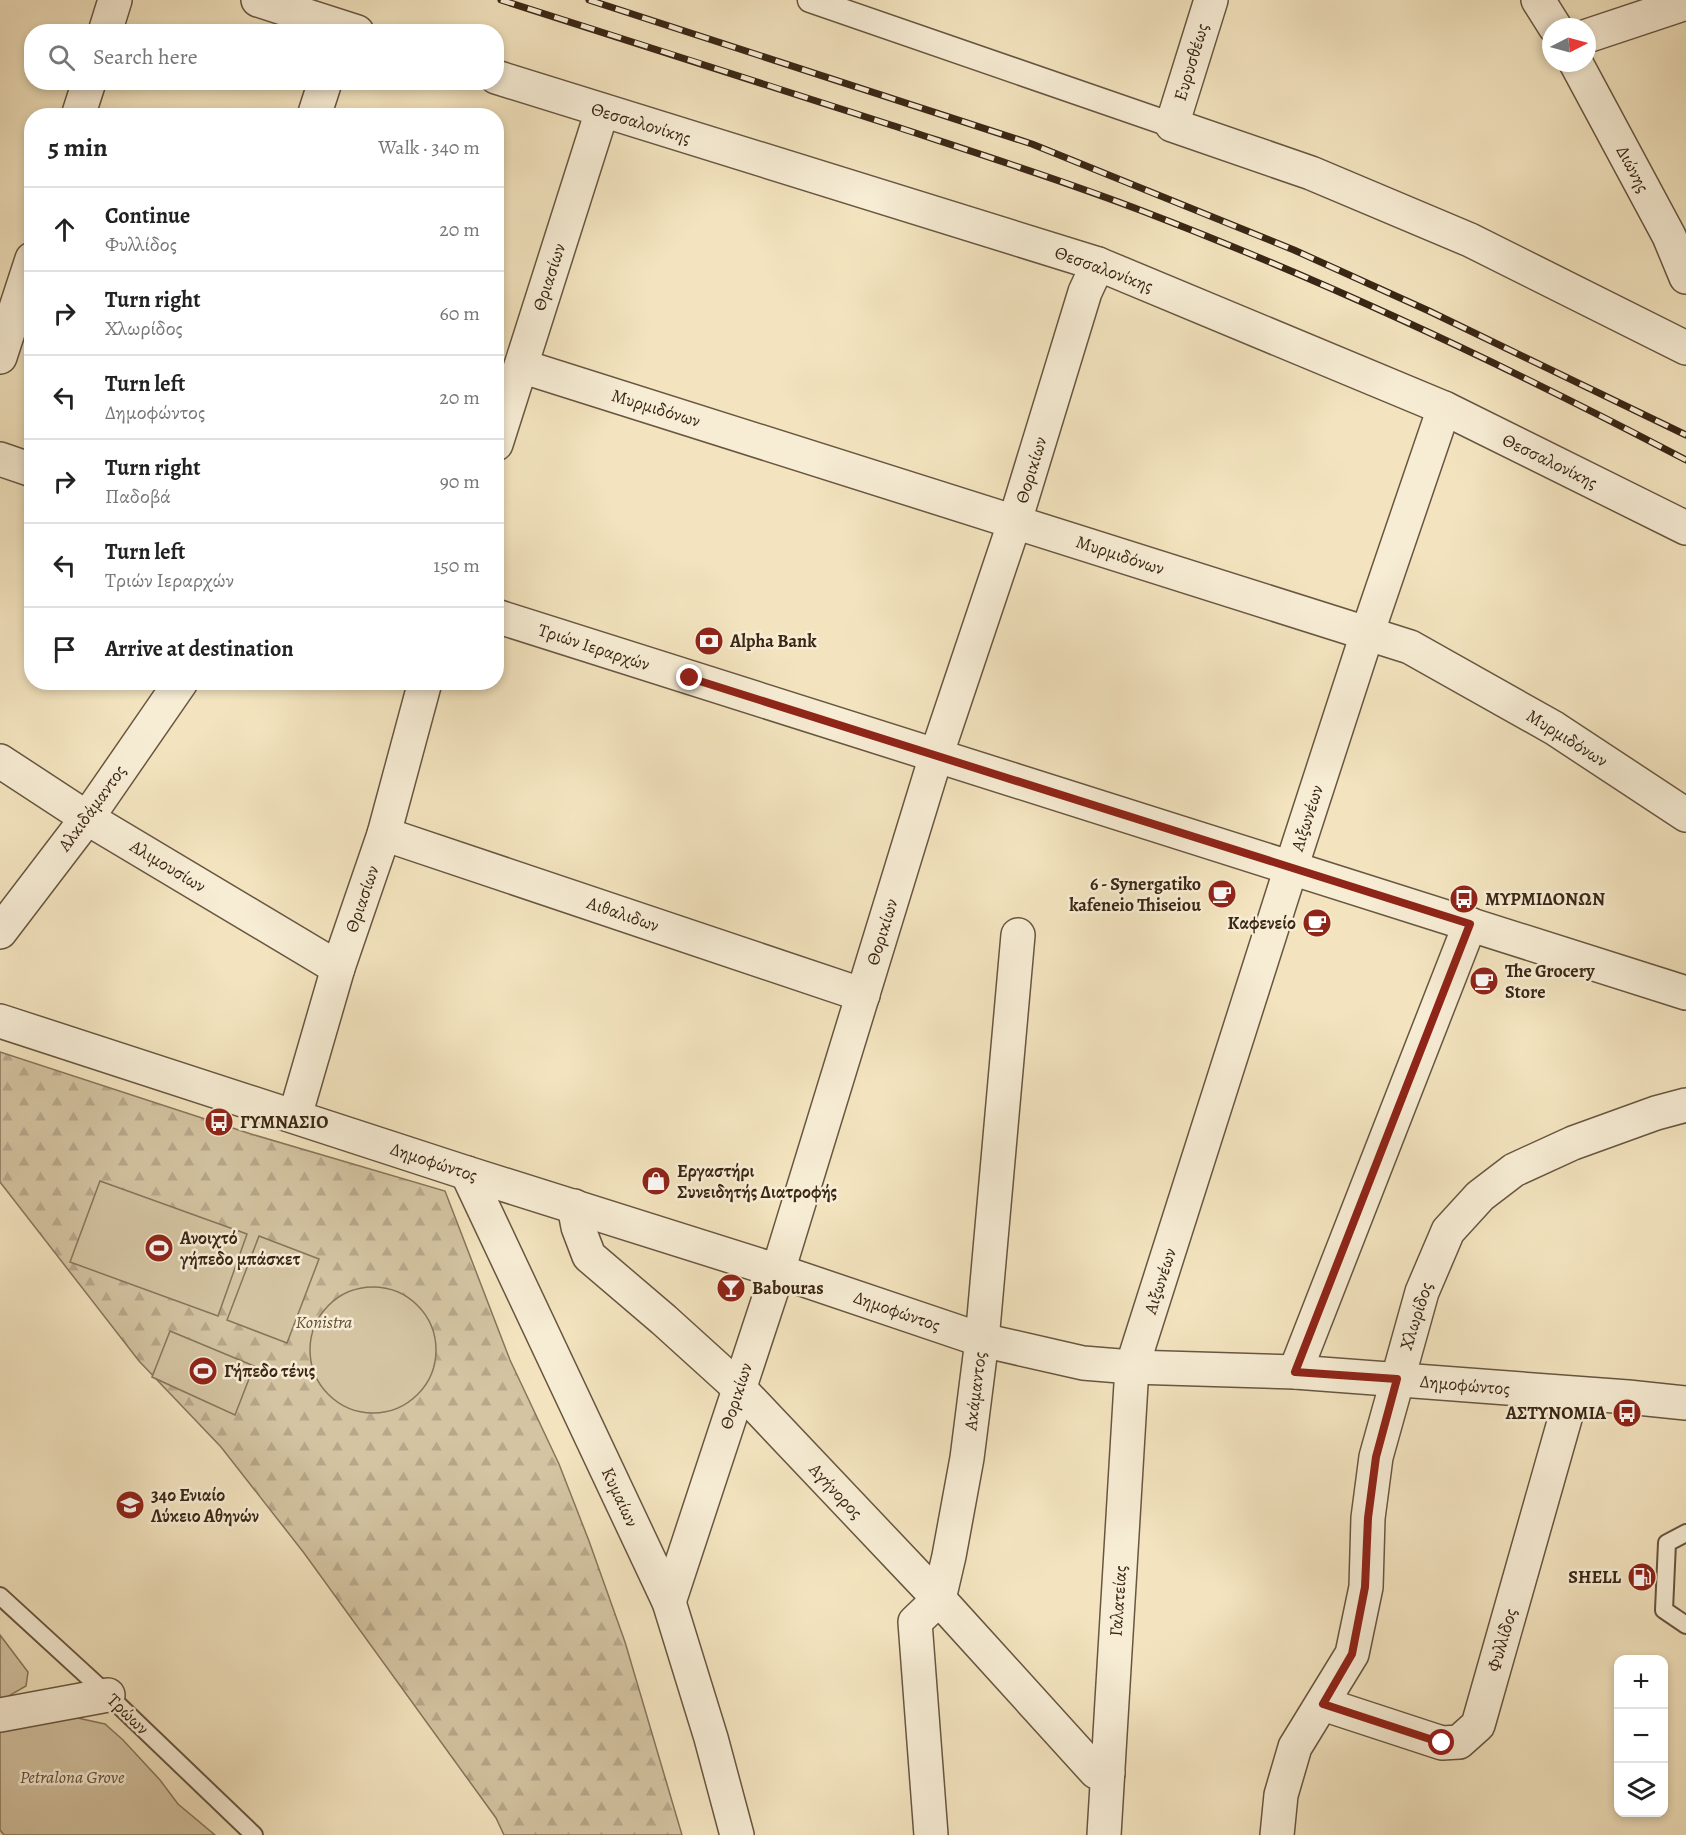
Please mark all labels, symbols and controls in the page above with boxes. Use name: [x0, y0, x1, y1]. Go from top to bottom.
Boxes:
north arrow: [1542, 18, 1596, 72]
street label: Ευρυσθέως: [1168, 20, 1214, 104]
search box: [24, 24, 504, 90]
icon: search: [45, 41, 78, 74]
text: Search here: [93, 42, 198, 72]
street label: Θεσσαλονίκης: [588, 96, 694, 150]
text: 5 min: [48, 130, 108, 165]
text: Walk · 340 m: [378, 134, 480, 161]
street label: Διώνης: [1611, 141, 1655, 197]
text: Continue: [105, 201, 190, 231]
icon: ahead: [48, 213, 81, 246]
text: 20 m: [439, 216, 480, 243]
text: Φυλλίδος: [105, 231, 177, 258]
street label: Θριασίων: [527, 240, 571, 314]
street label: Θεσσαλονίκης: [1051, 240, 1157, 298]
text: Turn right: [105, 285, 201, 315]
icon: right: [48, 297, 81, 330]
text: 60 m: [440, 300, 480, 327]
text: Χλωρίδος: [105, 315, 183, 342]
text: Turn left: [105, 369, 185, 399]
icon: left: [48, 381, 81, 414]
street label: Μυρμιδόνων: [609, 383, 703, 433]
text: 20 m: [439, 384, 480, 411]
text: Δημοφώντος: [105, 399, 205, 426]
street label: Θεσσαλονίκης: [1498, 428, 1602, 494]
street label: Θορικίων: [1010, 434, 1052, 506]
text: Turn right: [105, 453, 201, 483]
icon: right: [48, 465, 81, 498]
text: 90 m: [440, 468, 480, 495]
text: Παδοβά: [105, 483, 171, 510]
street label: Μυρμιδόνων: [1073, 529, 1167, 581]
text: Turn left: [105, 537, 185, 567]
icon: left: [48, 549, 81, 582]
text: 150 m: [433, 552, 480, 579]
text: Τριών Ιεραρχών: [105, 567, 234, 594]
street label: Τριών Ιεραρχών: [535, 618, 653, 676]
bank icon: Alpha Bank: [693, 625, 725, 657]
place label: Alpha Bank: [729, 629, 817, 653]
icon: arrive: [48, 633, 81, 666]
text: Arrive at destination: [105, 634, 294, 664]
route end: [676, 664, 702, 690]
street label: Μυρμιδόνων: [1522, 704, 1612, 772]
street label: Αλκιδάμαντος: [52, 760, 131, 857]
street label: Αιξωνέων: [1285, 782, 1329, 855]
street label: Αλιμουσίων: [125, 834, 210, 898]
street label: Θριασίων: [339, 862, 385, 936]
place label: 6 - Synergatiko kafeneio Thiseiou: [1069, 872, 1201, 917]
cafe icon: 6 - Synergatiko kafeneio Thiseiou: [1206, 878, 1238, 910]
bus stop icon: ΜΥΡΜΙΔΟΝΩΝ: [1448, 883, 1480, 915]
place label: ΜΥΡΜΙΔΟΝΩΝ: [1485, 887, 1605, 911]
street label: Αιθαλιδων: [583, 890, 662, 937]
street label: Θορικίων: [861, 896, 903, 968]
cafe icon: Καφενείο: [1301, 907, 1333, 939]
place label: Καφενείο: [1228, 911, 1296, 935]
place label: The Grocery Store: [1505, 959, 1595, 1004]
cafe icon: The Grocery Store: [1468, 965, 1500, 997]
bus stop icon: ΓΥΜΝΑΣΙΟ: [203, 1106, 235, 1138]
place label: ΓΥΜΝΑΣΙΟ: [240, 1110, 328, 1134]
street label: Δημοφώντος: [387, 1137, 481, 1187]
place label: Εργαστήρι Συνειδητής Διατροφής: [677, 1159, 837, 1204]
shop icon: Εργαστήρι Συνειδητής Διατροφής: [640, 1165, 672, 1197]
place label: Ανοιχτό γήπεδο μπάσκετ: [179, 1226, 301, 1271]
sports icon: Ανοιχτό γήπεδο μπάσκετ: [143, 1232, 175, 1264]
street label: Αιξωνέων: [1138, 1245, 1182, 1318]
bar icon: Babouras: [715, 1272, 747, 1304]
place label: Babouras: [752, 1276, 824, 1300]
street label: Χλωρίδος: [1394, 1279, 1438, 1353]
street label: Δημοφώντος: [850, 1285, 944, 1337]
park label: Konistra: [296, 1310, 352, 1334]
street label: Ακάμαντος: [958, 1350, 992, 1433]
sports icon: Γήπεδο τένις: [187, 1355, 219, 1387]
place label: Γήπεδο τένις: [224, 1359, 315, 1383]
street label: Θορικίων: [714, 1360, 758, 1432]
street label: Δημοφώντος: [1419, 1369, 1511, 1401]
bus stop icon: ΑΣΤΥΝΟΜΙΑ: [1611, 1397, 1643, 1429]
place label: ΑΣΤΥΝΟΜΙΑ: [1505, 1401, 1607, 1425]
street label: Αγήνορος: [803, 1457, 868, 1524]
street label: Κυμαίων: [596, 1463, 644, 1531]
place label: 34ο Ενιαίο Λύκειο Αθηνών: [150, 1483, 260, 1528]
school or university icon: 34ο Ενιαίο Λύκειο Αθηνών: [114, 1489, 146, 1521]
fuel station icon: SHELL: [1626, 1561, 1658, 1593]
street label: Γαλατείας: [1104, 1565, 1132, 1637]
place label: SHELL: [1568, 1565, 1621, 1589]
street label: Φυλλίδος: [1482, 1606, 1522, 1674]
map controls: [1614, 1655, 1668, 1817]
button: +: [1614, 1655, 1668, 1709]
street label: Τρώων: [102, 1688, 154, 1740]
button: −: [1614, 1709, 1668, 1763]
route start: [1428, 1729, 1454, 1755]
button: layers: [1614, 1763, 1668, 1817]
park label: Petralona Grove: [20, 1765, 125, 1789]

